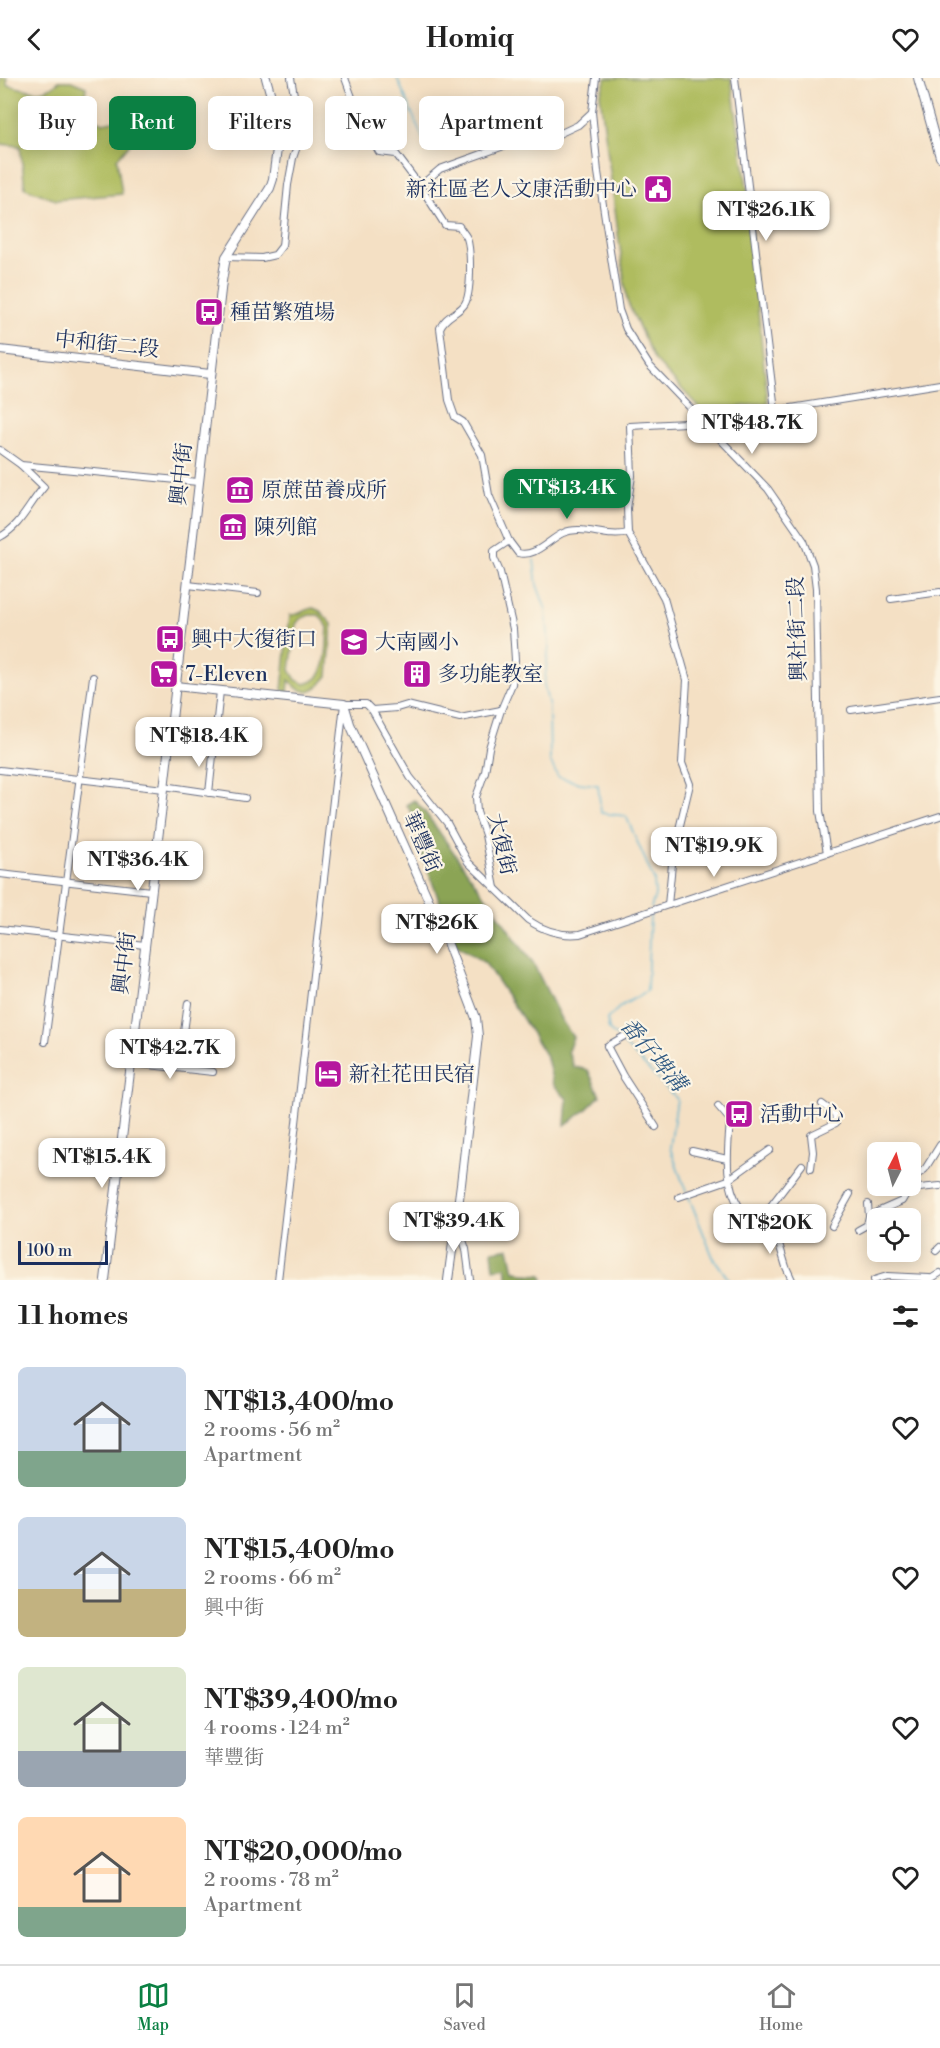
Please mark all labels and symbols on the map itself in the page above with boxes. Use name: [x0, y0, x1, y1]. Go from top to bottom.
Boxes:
public building icon: 新社區老人文康活動中心: [642, 173, 674, 205]
place label: 新社區老人文康活動中心: [406, 177, 637, 203]
pin: NT$26.1K: [704, 191, 828, 242]
bus stop icon: 種苗繁殖場: [193, 296, 225, 328]
place label: 種苗繁殖場: [230, 300, 335, 326]
street label: 中和街二段: [53, 327, 160, 363]
pin: NT$48.7K: [690, 404, 814, 455]
street label: 興中街: [166, 441, 198, 507]
pin: NT$13.4K: [505, 469, 629, 520]
museum icon: 原蔗苗養成所: [224, 474, 256, 506]
place label: 原蔗苗養成所: [261, 478, 387, 504]
museum icon: 陳列館: [217, 511, 249, 543]
place label: 陳列館: [254, 515, 317, 541]
street label: 興社街二段: [783, 576, 813, 682]
bus stop icon: 興中大復街口: [154, 623, 186, 655]
school or university icon: 大南國小: [338, 626, 370, 658]
place label: 興中大復街口: [191, 627, 317, 653]
place label: 大南國小: [375, 630, 459, 656]
supermarket icon: 7-Eleven: [148, 658, 180, 690]
building icon: 多功能教室: [401, 658, 433, 690]
place label: 7-Eleven: [185, 662, 268, 688]
place label: 多功能教室: [438, 662, 543, 688]
pin: NT$18.4K: [137, 717, 261, 768]
street label: 華豐街: [396, 808, 446, 876]
street label: 大復街: [481, 811, 521, 878]
pin: NT$19.9K: [652, 827, 776, 878]
pin: NT$36.4K: [76, 841, 200, 892]
pin: NT$26K: [388, 904, 486, 955]
street label: 興中街: [108, 930, 142, 996]
water label: 番仔埤溝: [614, 1013, 693, 1100]
pin: NT$42.7K: [108, 1029, 232, 1080]
hotel icon: 新社花田民宿: [312, 1058, 344, 1090]
place label: 新社花田民宿: [349, 1062, 475, 1088]
bus stop icon: 活動中心: [723, 1098, 755, 1130]
place label: 活動中心: [760, 1102, 844, 1128]
pin: NT$15.4K: [40, 1138, 164, 1189]
north arrow: [867, 1142, 921, 1196]
pin: NT$39.4K: [392, 1202, 516, 1253]
pin: NT$20K: [721, 1204, 819, 1255]
scale bar: [18, 1238, 108, 1266]

